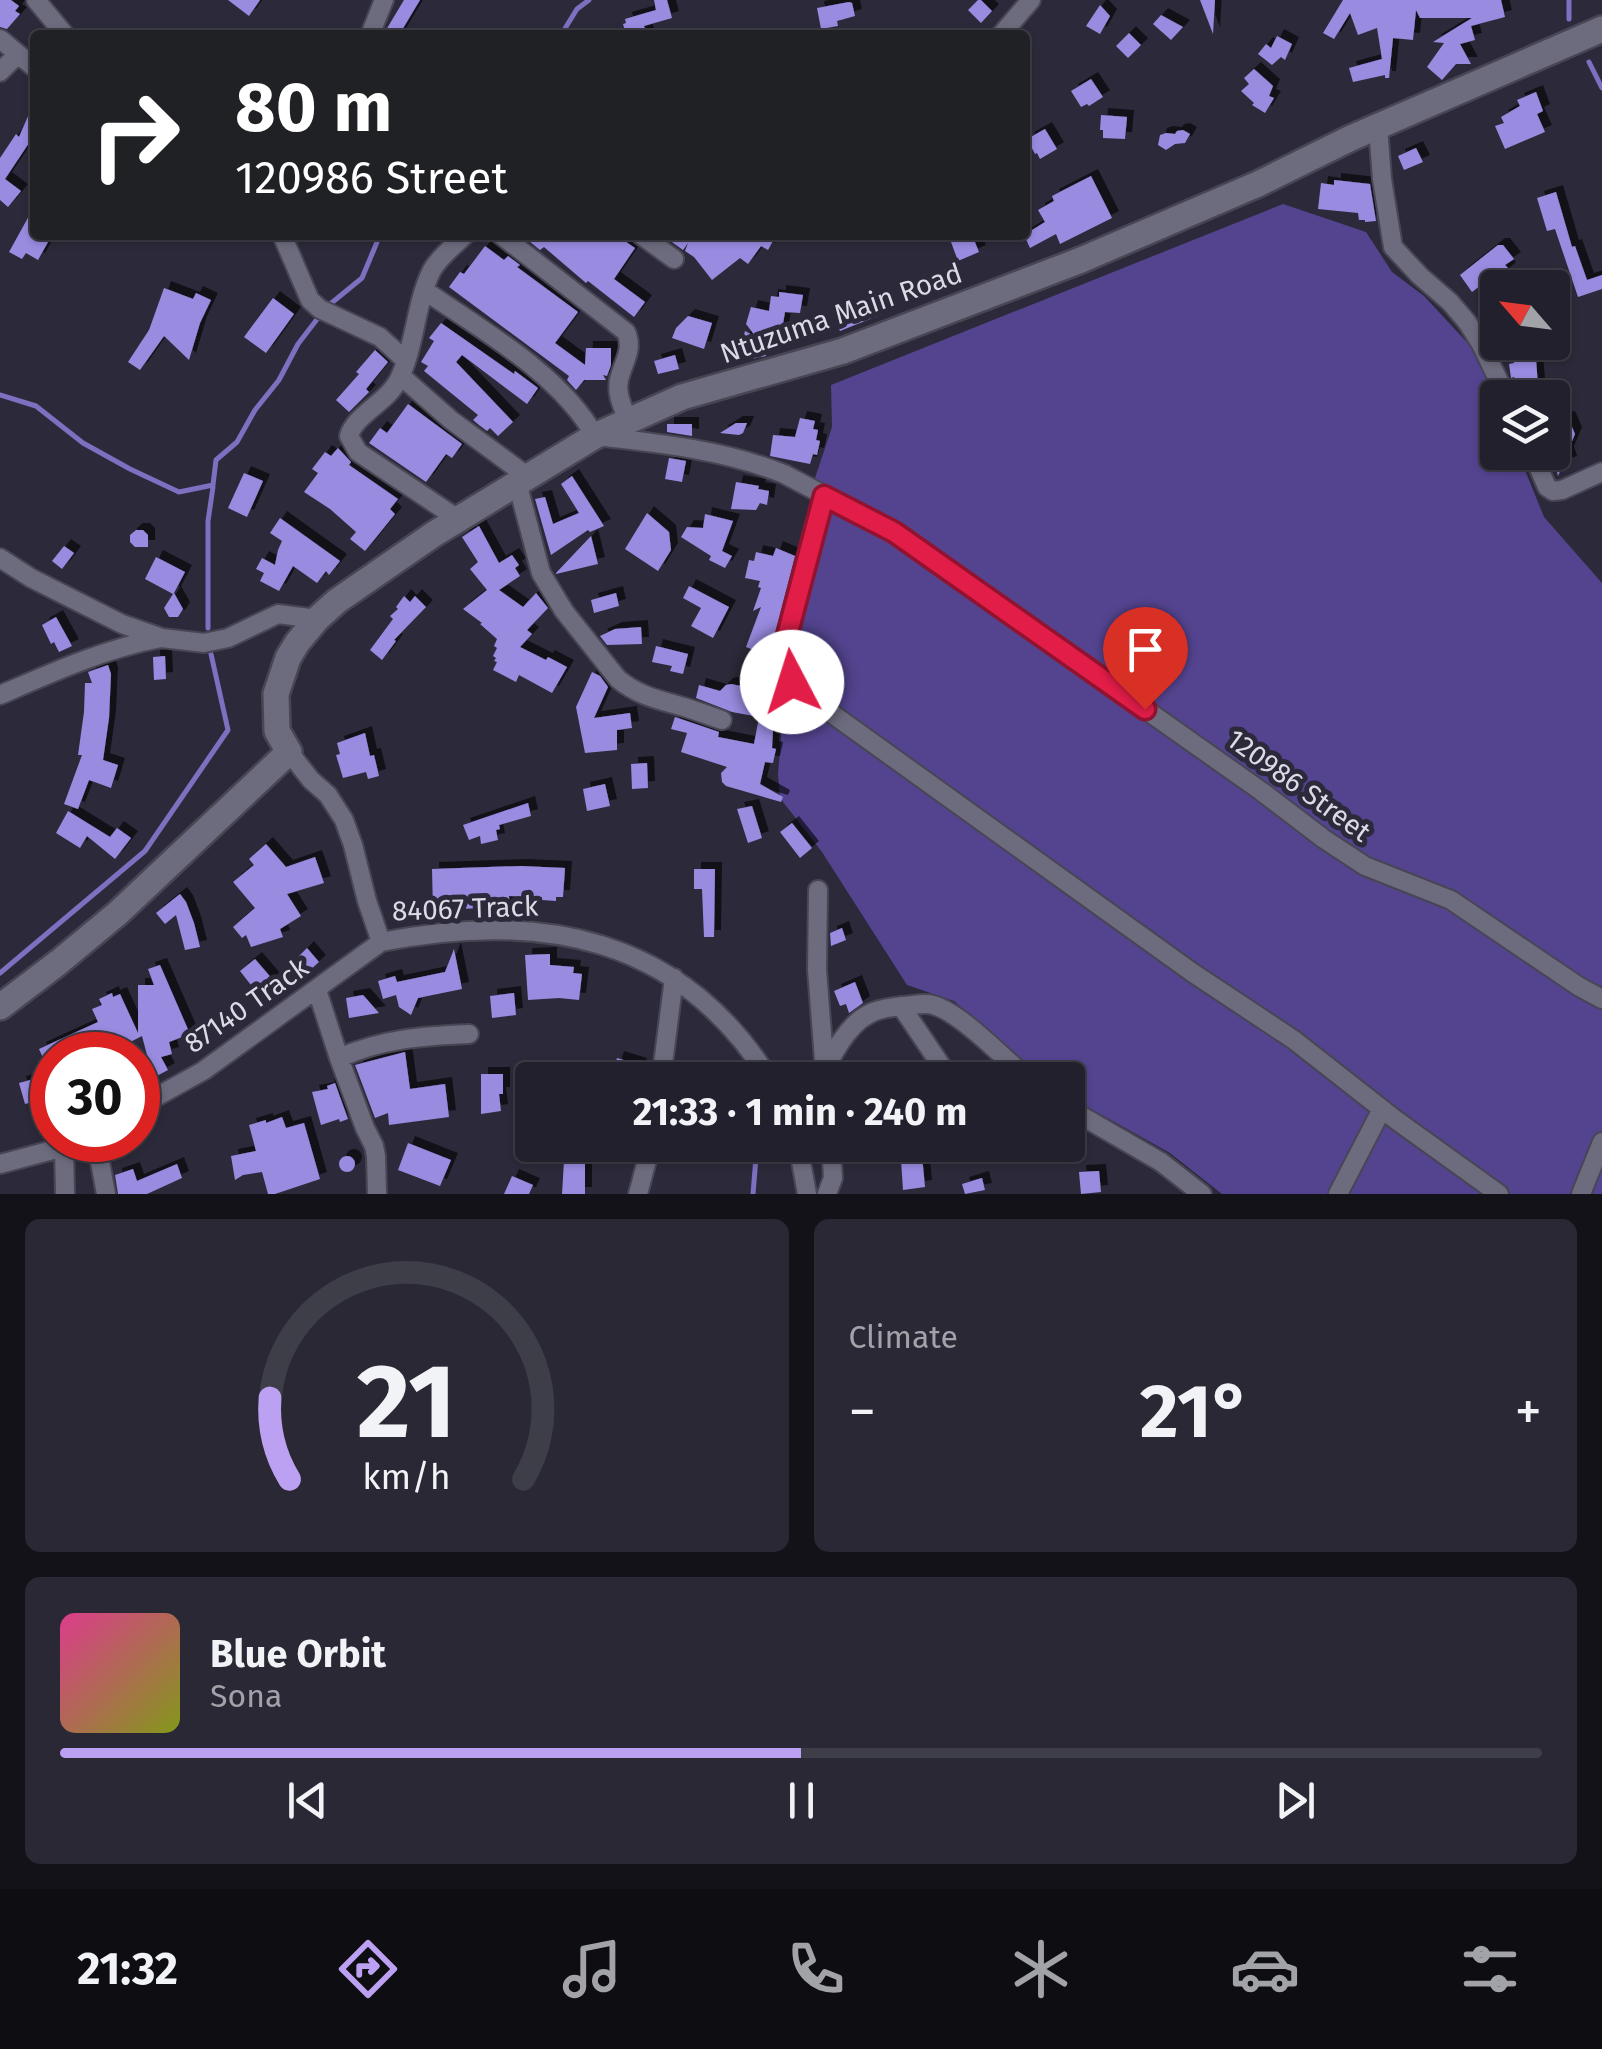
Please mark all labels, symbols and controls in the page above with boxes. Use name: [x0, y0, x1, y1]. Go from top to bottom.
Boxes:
text: 80 m: [235, 66, 392, 150]
icon: right: [70, 70, 200, 200]
text: 120986 Street: [235, 151, 508, 205]
street label: Ntuzuma Main Road: [716, 257, 966, 370]
north arrow: [1480, 270, 1570, 360]
map controls: [1480, 270, 1570, 470]
button: layers: [1480, 380, 1570, 470]
pin: [1103, 607, 1188, 710]
icon: arrive: [1118, 622, 1173, 677]
position arrow: [740, 630, 844, 734]
street label: 120986 Street: [1220, 722, 1378, 849]
street label: 84067 Track: [391, 889, 539, 928]
street label: 87140 Track: [178, 950, 315, 1060]
speed limit sign: 30: [30, 1032, 160, 1162]
text: 21:33 · 1 min · 240 m: [633, 1089, 967, 1135]
text: Climate: [849, 1318, 958, 1356]
text: 21: [357, 1340, 457, 1465]
text: 21°: [1140, 1367, 1251, 1457]
text: −: [849, 1379, 876, 1445]
text: +: [1515, 1379, 1542, 1445]
text: km/h: [363, 1456, 451, 1498]
text: Blue Orbit: [210, 1631, 386, 1677]
text: Sona: [210, 1677, 282, 1715]
icon: previous: [280, 1773, 335, 1828]
icon: pause: [774, 1773, 829, 1828]
icon: next: [1268, 1773, 1323, 1828]
icon: directions: [333, 1934, 403, 2004]
icon: music: [557, 1934, 627, 2004]
icon: phone: [781, 1934, 851, 2004]
icon: climate: [1006, 1934, 1076, 2004]
icon: car: [1230, 1934, 1300, 2004]
icon: filters: [1455, 1934, 1525, 2004]
text: 21:32: [77, 1942, 178, 1996]

